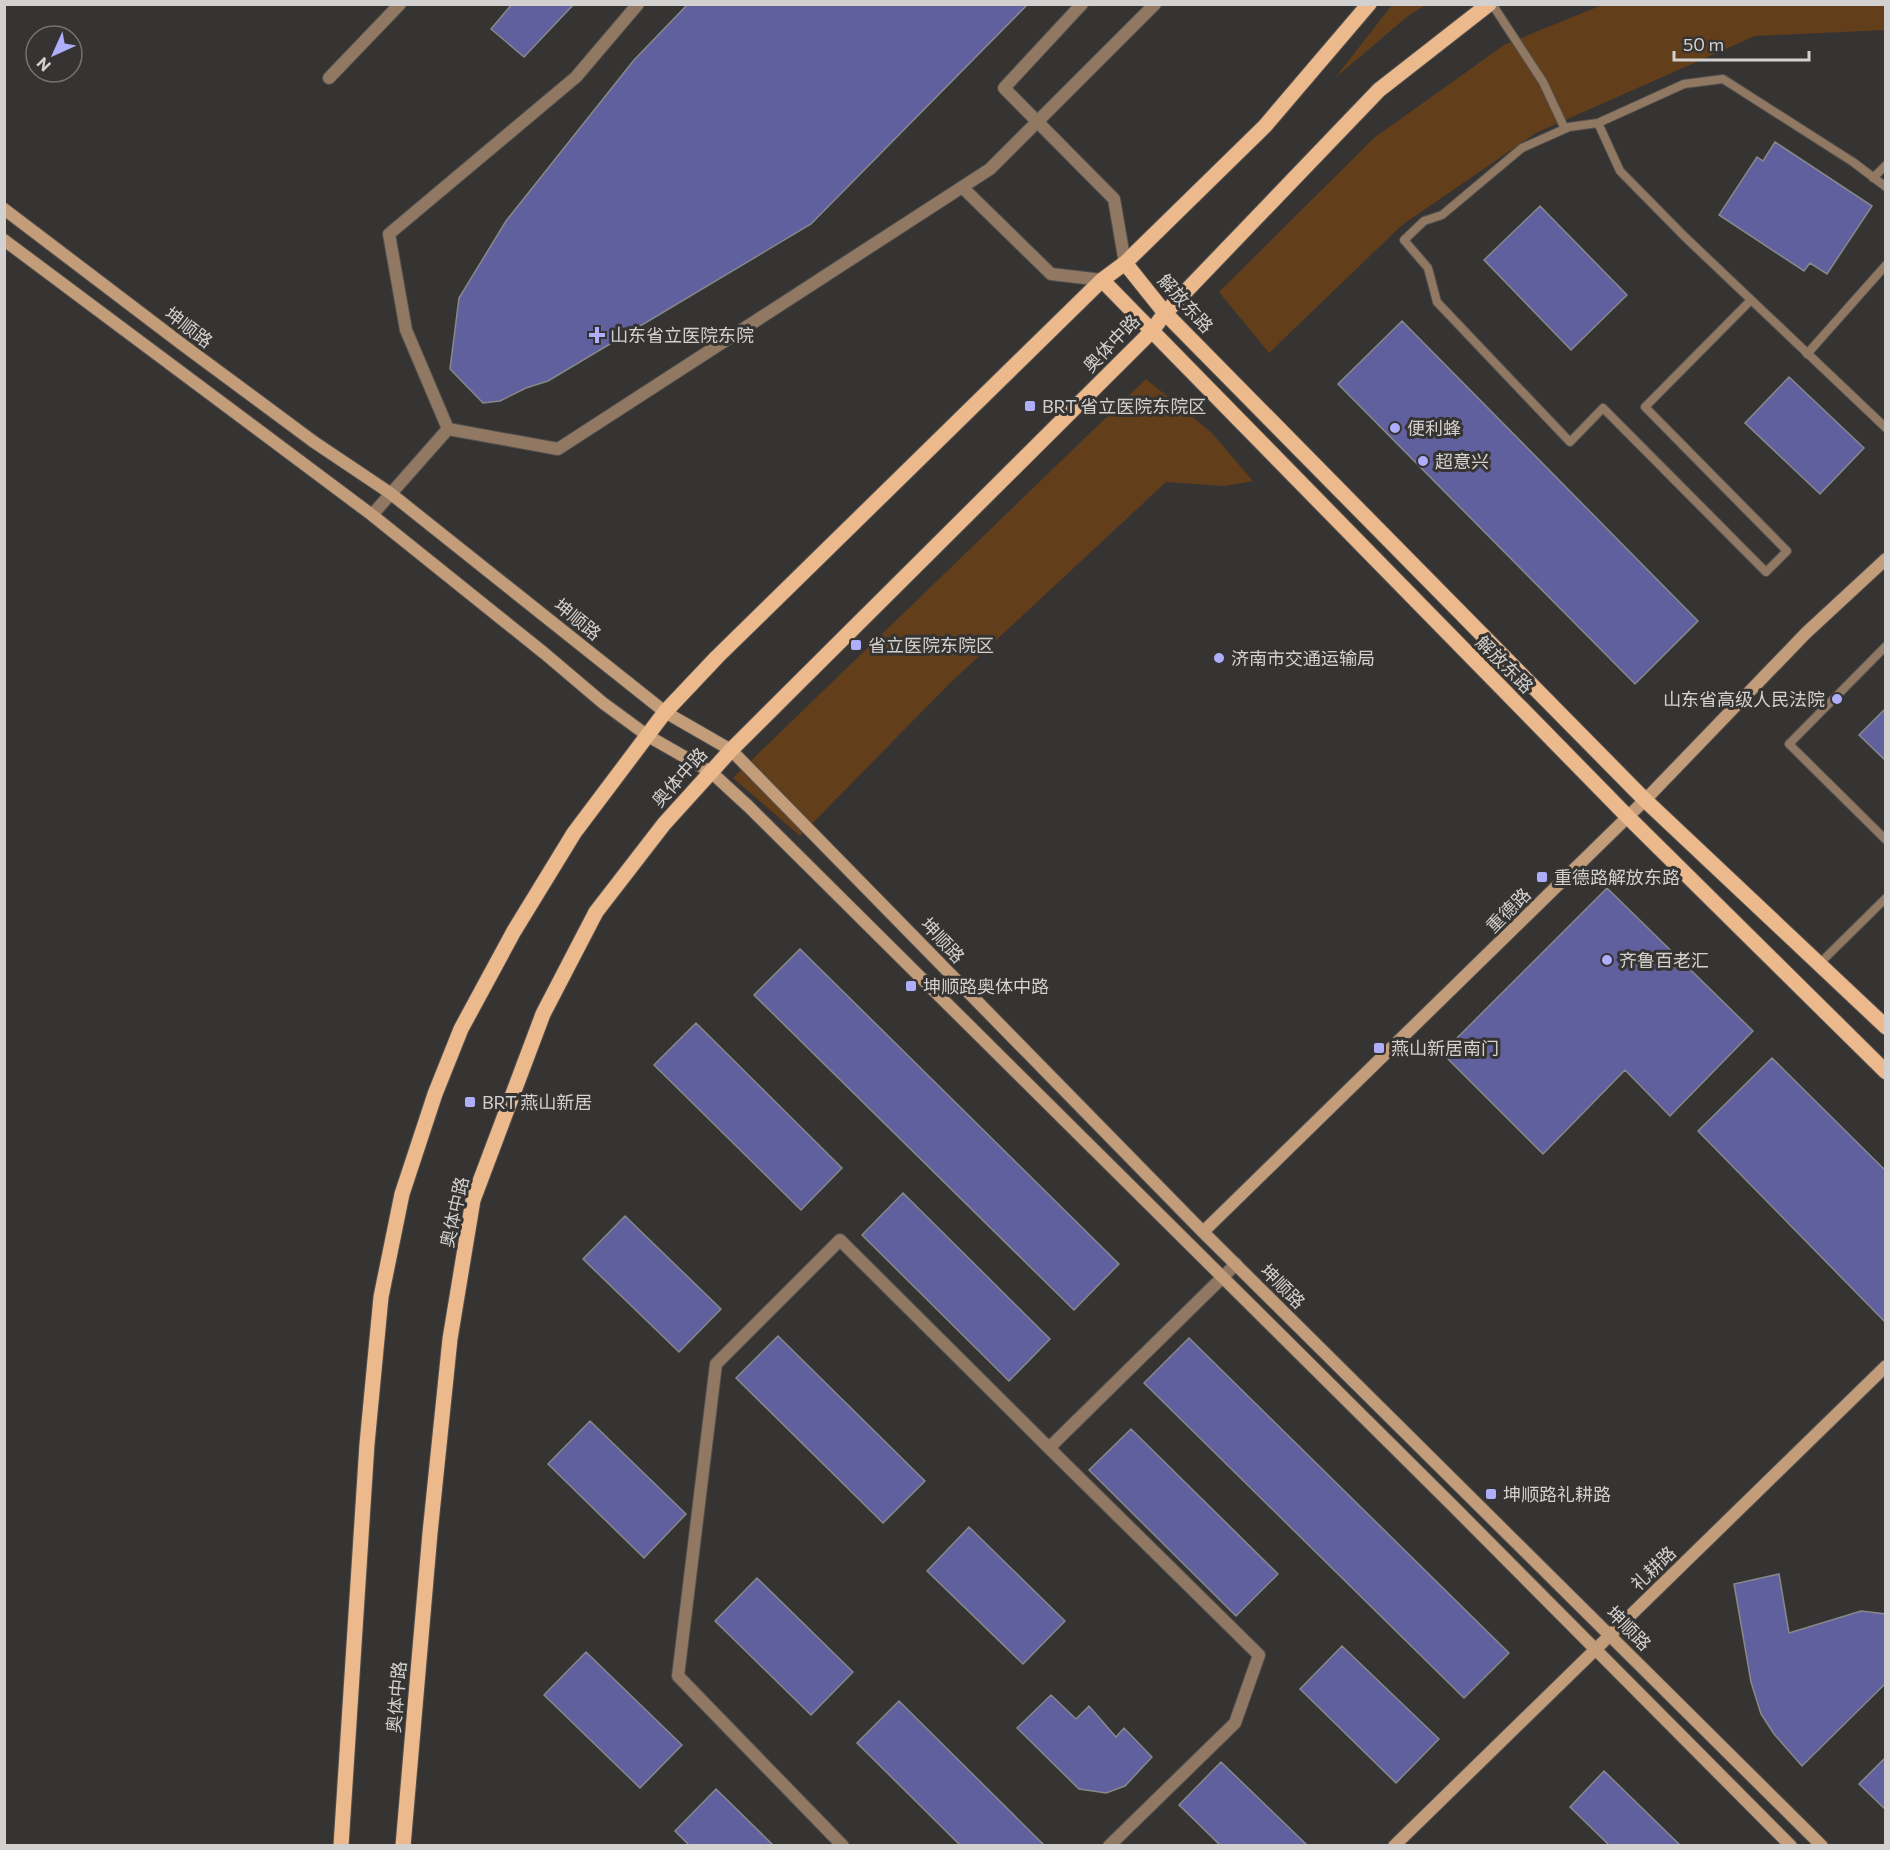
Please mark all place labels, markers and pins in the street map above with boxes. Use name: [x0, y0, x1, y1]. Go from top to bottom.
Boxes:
place label: 山东省立医院东院: [610, 324, 754, 346]
marker: 山东省立医院东院: [588, 326, 606, 344]
place label: BRT 省立医院东院区: [1042, 395, 1206, 417]
marker: BRT 省立医院东院区: [1023, 399, 1037, 413]
place label: 便利蜂: [1407, 417, 1461, 439]
marker: 便利蜂: [1388, 421, 1402, 435]
place label: 超意兴: [1435, 450, 1489, 472]
marker: 超意兴: [1416, 454, 1430, 468]
place label: 省立医院东院区: [868, 634, 994, 656]
marker: 省立医院东院区: [849, 638, 863, 652]
place label: 济南市交通运输局: [1231, 647, 1375, 669]
marker: 济南市交通运输局: [1212, 651, 1226, 665]
place label: 山东省高级人民法院: [1663, 688, 1825, 710]
marker: 山东省高级人民法院: [1830, 692, 1844, 706]
place label: 重德路解放东路: [1554, 866, 1680, 888]
marker: 重德路解放东路: [1535, 870, 1549, 884]
place label: 齐鲁百老汇: [1619, 949, 1709, 971]
marker: 齐鲁百老汇: [1600, 953, 1614, 967]
place label: 坤顺路奥体中路: [923, 975, 1049, 997]
marker: 坤顺路奥体中路: [904, 979, 918, 993]
place label: 燕山新居南门: [1391, 1037, 1499, 1059]
marker: 燕山新居南门: [1372, 1041, 1386, 1055]
place label: BRT 燕山新居: [482, 1091, 592, 1113]
marker: BRT 燕山新居: [463, 1095, 477, 1109]
place label: 坤顺路礼耕路: [1503, 1483, 1611, 1505]
marker: 坤顺路礼耕路: [1484, 1487, 1498, 1501]

